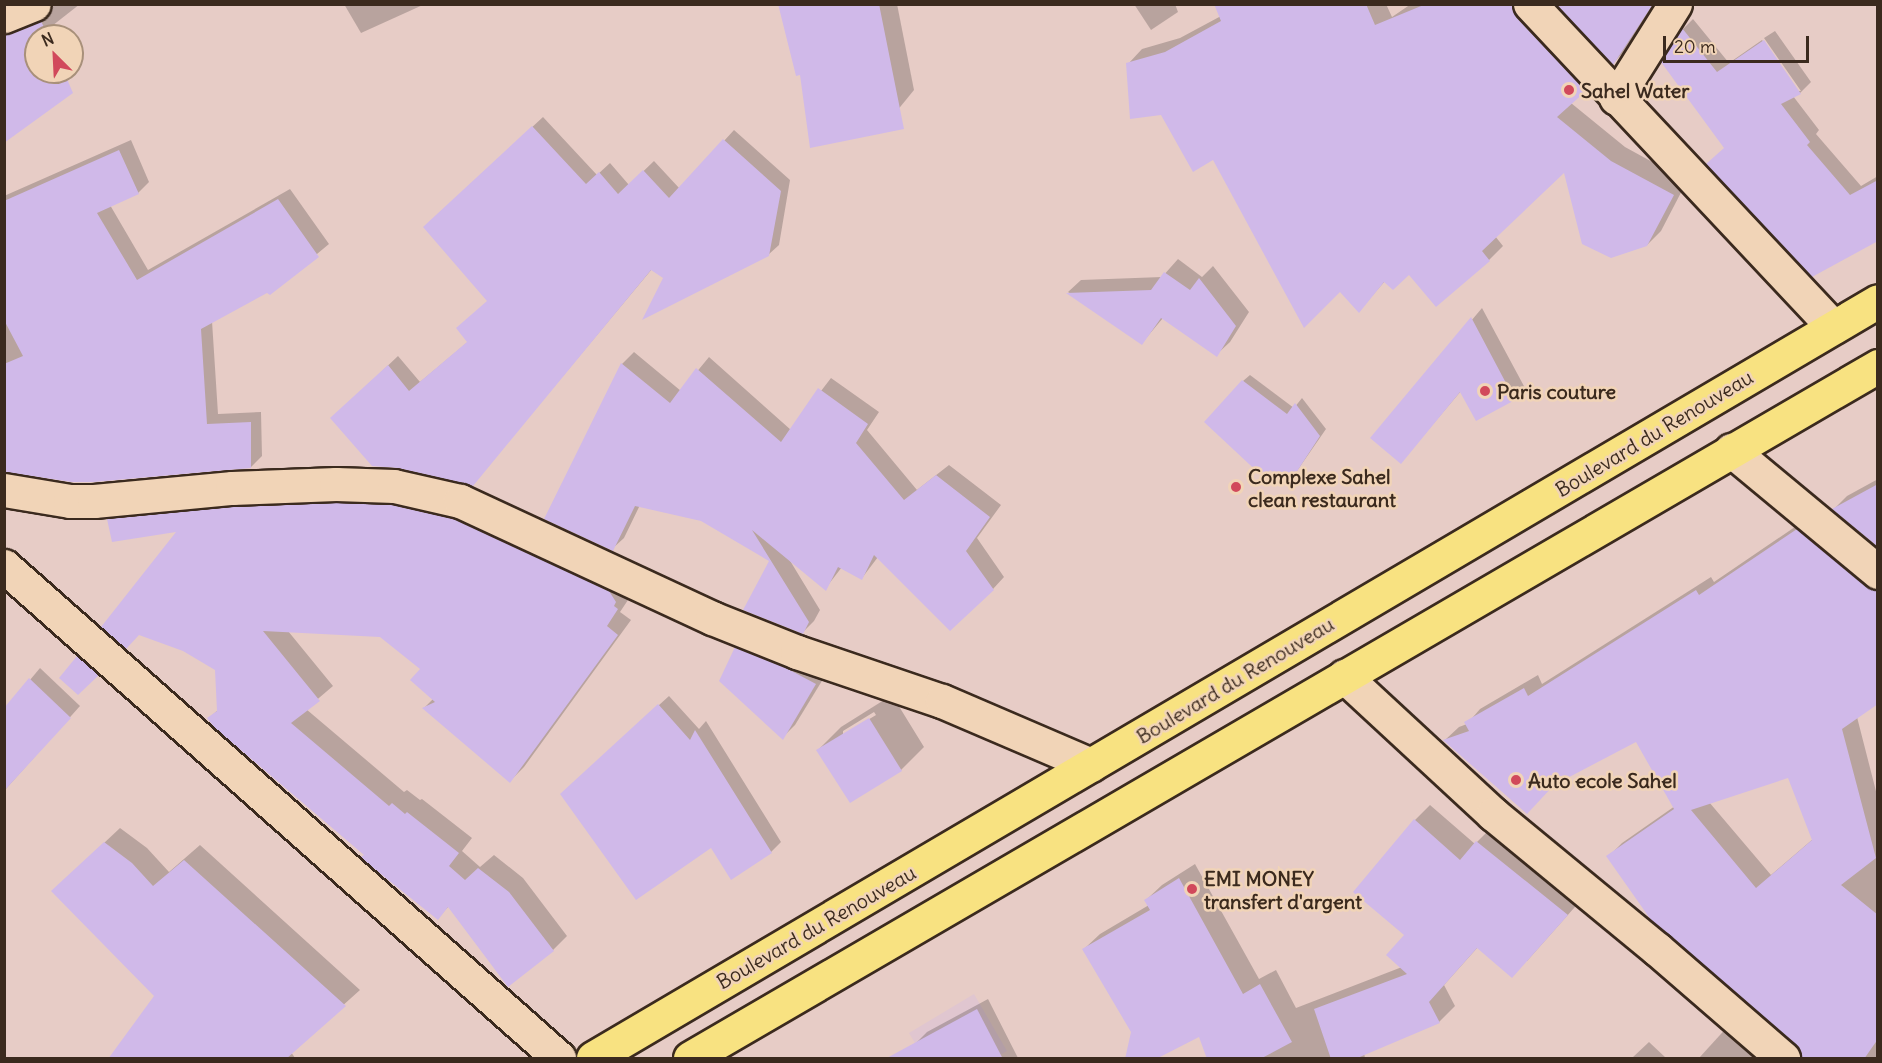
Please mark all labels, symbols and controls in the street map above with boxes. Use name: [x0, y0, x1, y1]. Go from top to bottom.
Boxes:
north arrow: [24, 24, 84, 84]
scale bar: [1666, 24, 1812, 62]
text: N: [38, 28, 57, 51]
text: 20 m: [1674, 35, 1716, 58]
place label: Sahel Water: [1581, 78, 1689, 102]
marker: Sahel Water: [1562, 83, 1576, 97]
street label: Boulevard du Renouveau: [1551, 365, 1757, 501]
place label: Paris couture: [1497, 379, 1616, 403]
marker: Paris couture: [1478, 384, 1492, 398]
place label: Complexe Sahel clean restaurant: [1248, 464, 1396, 511]
marker: Complexe Sahel clean restaurant: [1229, 480, 1243, 494]
street label: Boulevard du Renouveau: [1132, 612, 1338, 748]
place label: Auto ecole Sahel: [1528, 768, 1677, 792]
marker: Auto ecole Sahel: [1509, 773, 1523, 787]
street label: Boulevard du Renouveau: [712, 860, 920, 994]
place label: EMI MONEY transfert d'argent: [1204, 866, 1362, 913]
marker: EMI MONEY transfert d'argent: [1185, 882, 1199, 896]

